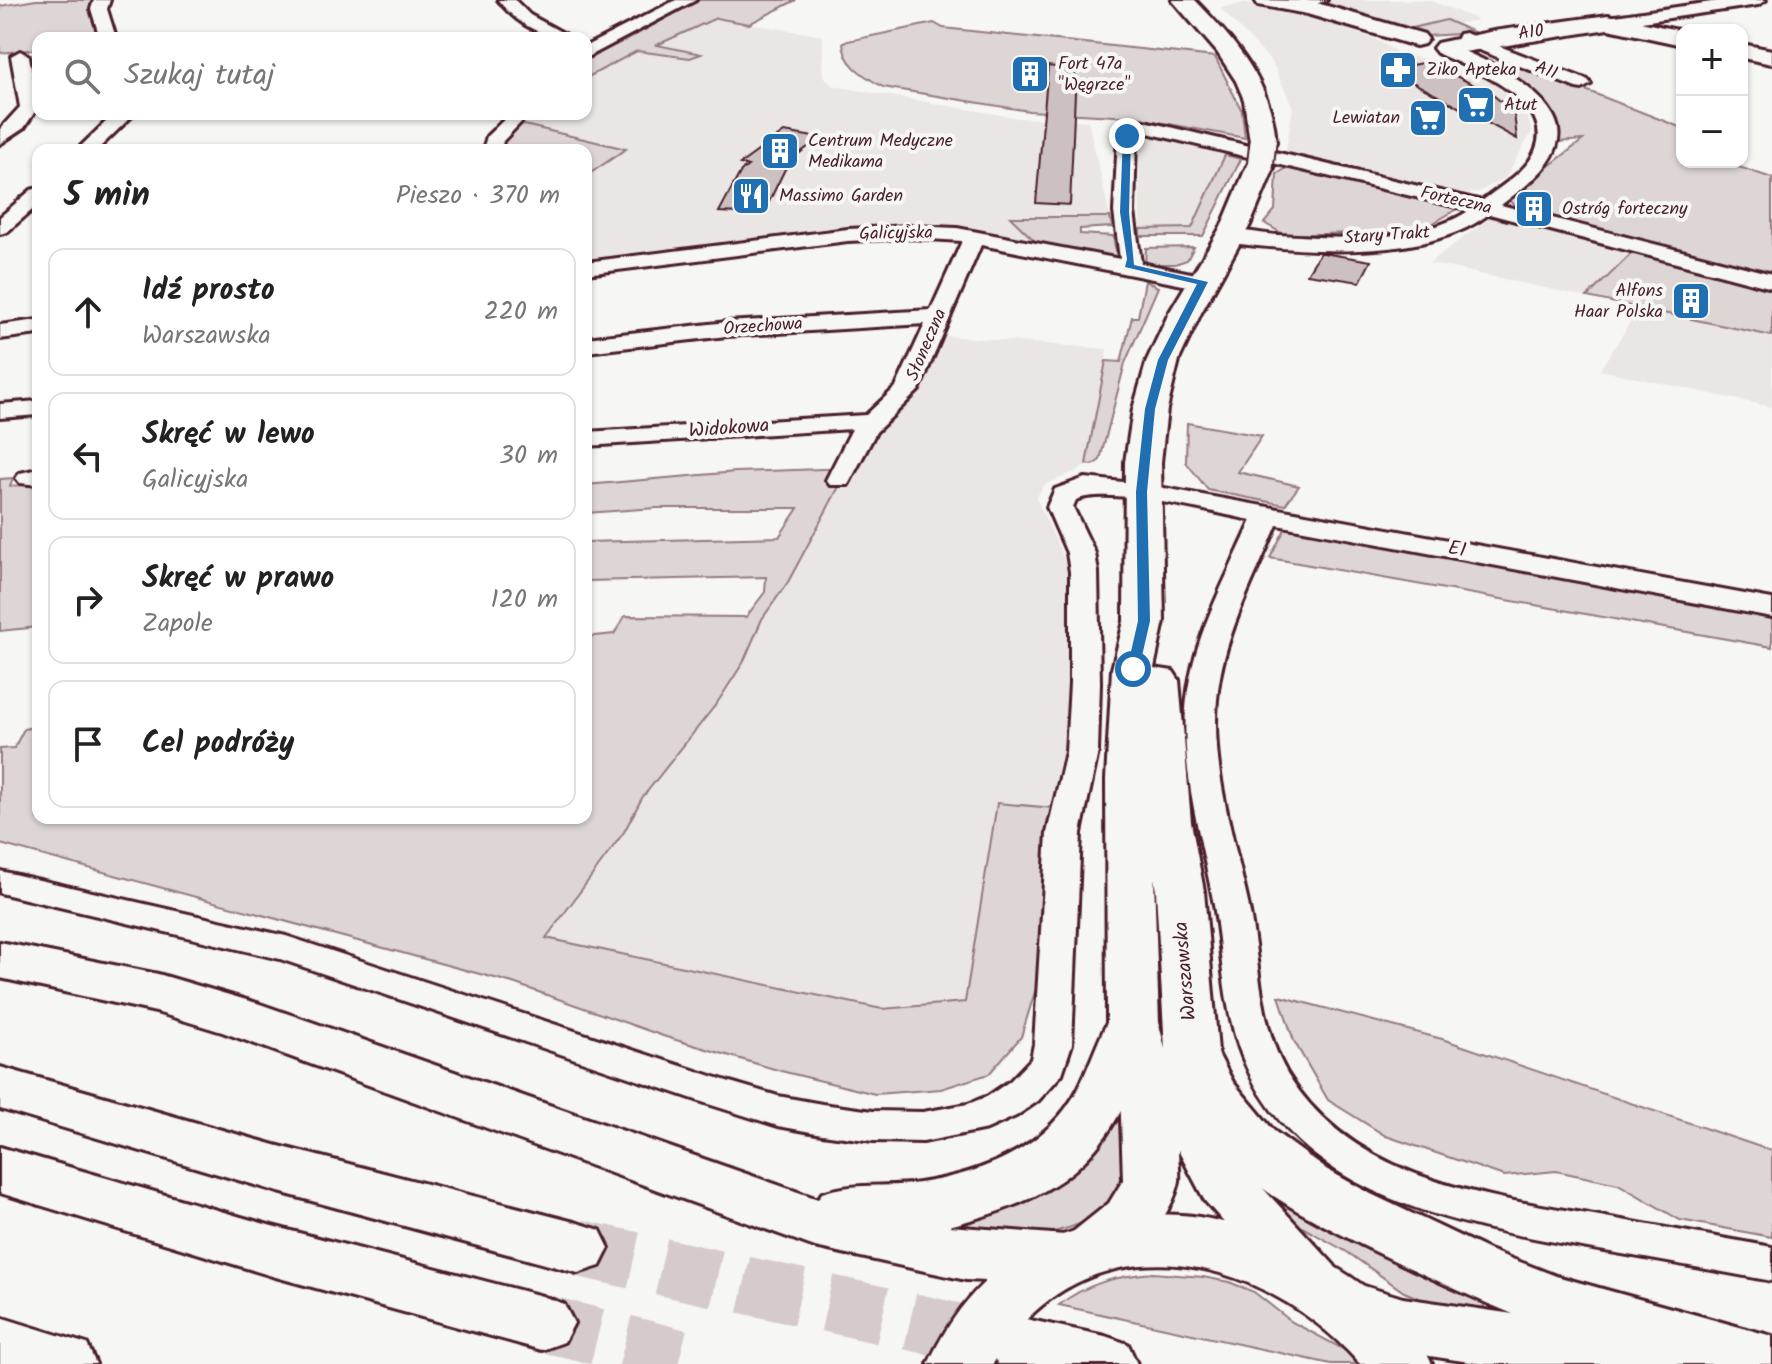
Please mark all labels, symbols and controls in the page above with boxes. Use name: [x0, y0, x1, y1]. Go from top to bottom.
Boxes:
street label: A10: [1516, 17, 1546, 49]
map controls: [1676, 24, 1748, 168]
button: +: [1676, 24, 1748, 96]
search box: [32, 32, 592, 120]
pharmacy icon: Ziko Apteka: [1377, 49, 1419, 91]
place label: Fort 47a "Węgrzce": [1058, 50, 1130, 100]
text: Szukaj tutaj: [124, 52, 275, 100]
building icon: Fort 47a "Węgrzce": [1009, 53, 1051, 95]
street label: A11: [1530, 53, 1562, 89]
icon: search: [60, 54, 104, 98]
place label: Ziko Apteka: [1426, 56, 1517, 85]
supermarket icon: Atut: [1455, 84, 1497, 126]
place label: Atut: [1504, 91, 1539, 120]
button: −: [1676, 96, 1748, 168]
supermarket icon: Lewiatan: [1407, 97, 1449, 139]
place label: Lewiatan: [1332, 104, 1400, 133]
route end: [1109, 118, 1145, 154]
place label: Centrum Medyczne Medikama: [808, 127, 953, 177]
building icon: Centrum Medyczne Medikama: [759, 130, 801, 172]
text: 5 min: [64, 169, 150, 223]
text: Pieszo · 370 m: [396, 175, 560, 217]
restaurant icon: Massimo Garden: [730, 175, 772, 217]
street label: Forteczna: [1417, 179, 1495, 223]
place label: Massimo Garden: [779, 182, 903, 211]
building icon: Ostróg forteczny: [1513, 188, 1555, 230]
place label: Ostróg forteczny: [1562, 195, 1688, 224]
street label: Stary Trakt: [1343, 218, 1432, 253]
street label: Galicyjska: [859, 219, 933, 249]
text: Idź prosto: [142, 267, 275, 315]
place label: Alfons Haar Polska: [1574, 277, 1663, 327]
building icon: Alfons Haar Polska: [1670, 280, 1712, 322]
icon: ahead: [66, 290, 110, 334]
text: 220 m: [484, 291, 558, 333]
street label: Słoneczna: [899, 304, 955, 386]
street label: Orzechowa: [722, 310, 804, 344]
text: Warszawska: [142, 315, 271, 357]
street label: Widokowa: [688, 410, 770, 448]
text: Skręć w lewo: [142, 411, 315, 459]
icon: left: [66, 434, 110, 478]
text: 30 m: [499, 435, 558, 477]
text: Galicyjska: [142, 459, 248, 501]
street label: E1: [1445, 533, 1469, 567]
text: Skręć w prawo: [142, 555, 334, 603]
icon: right: [66, 578, 110, 622]
text: 120 m: [491, 579, 558, 621]
text: Zapole: [142, 603, 213, 645]
route start: [1115, 651, 1151, 687]
text: Cel podróży: [142, 720, 294, 768]
icon: arrive: [66, 722, 110, 766]
street label: Warszawska: [1166, 920, 1206, 1022]

